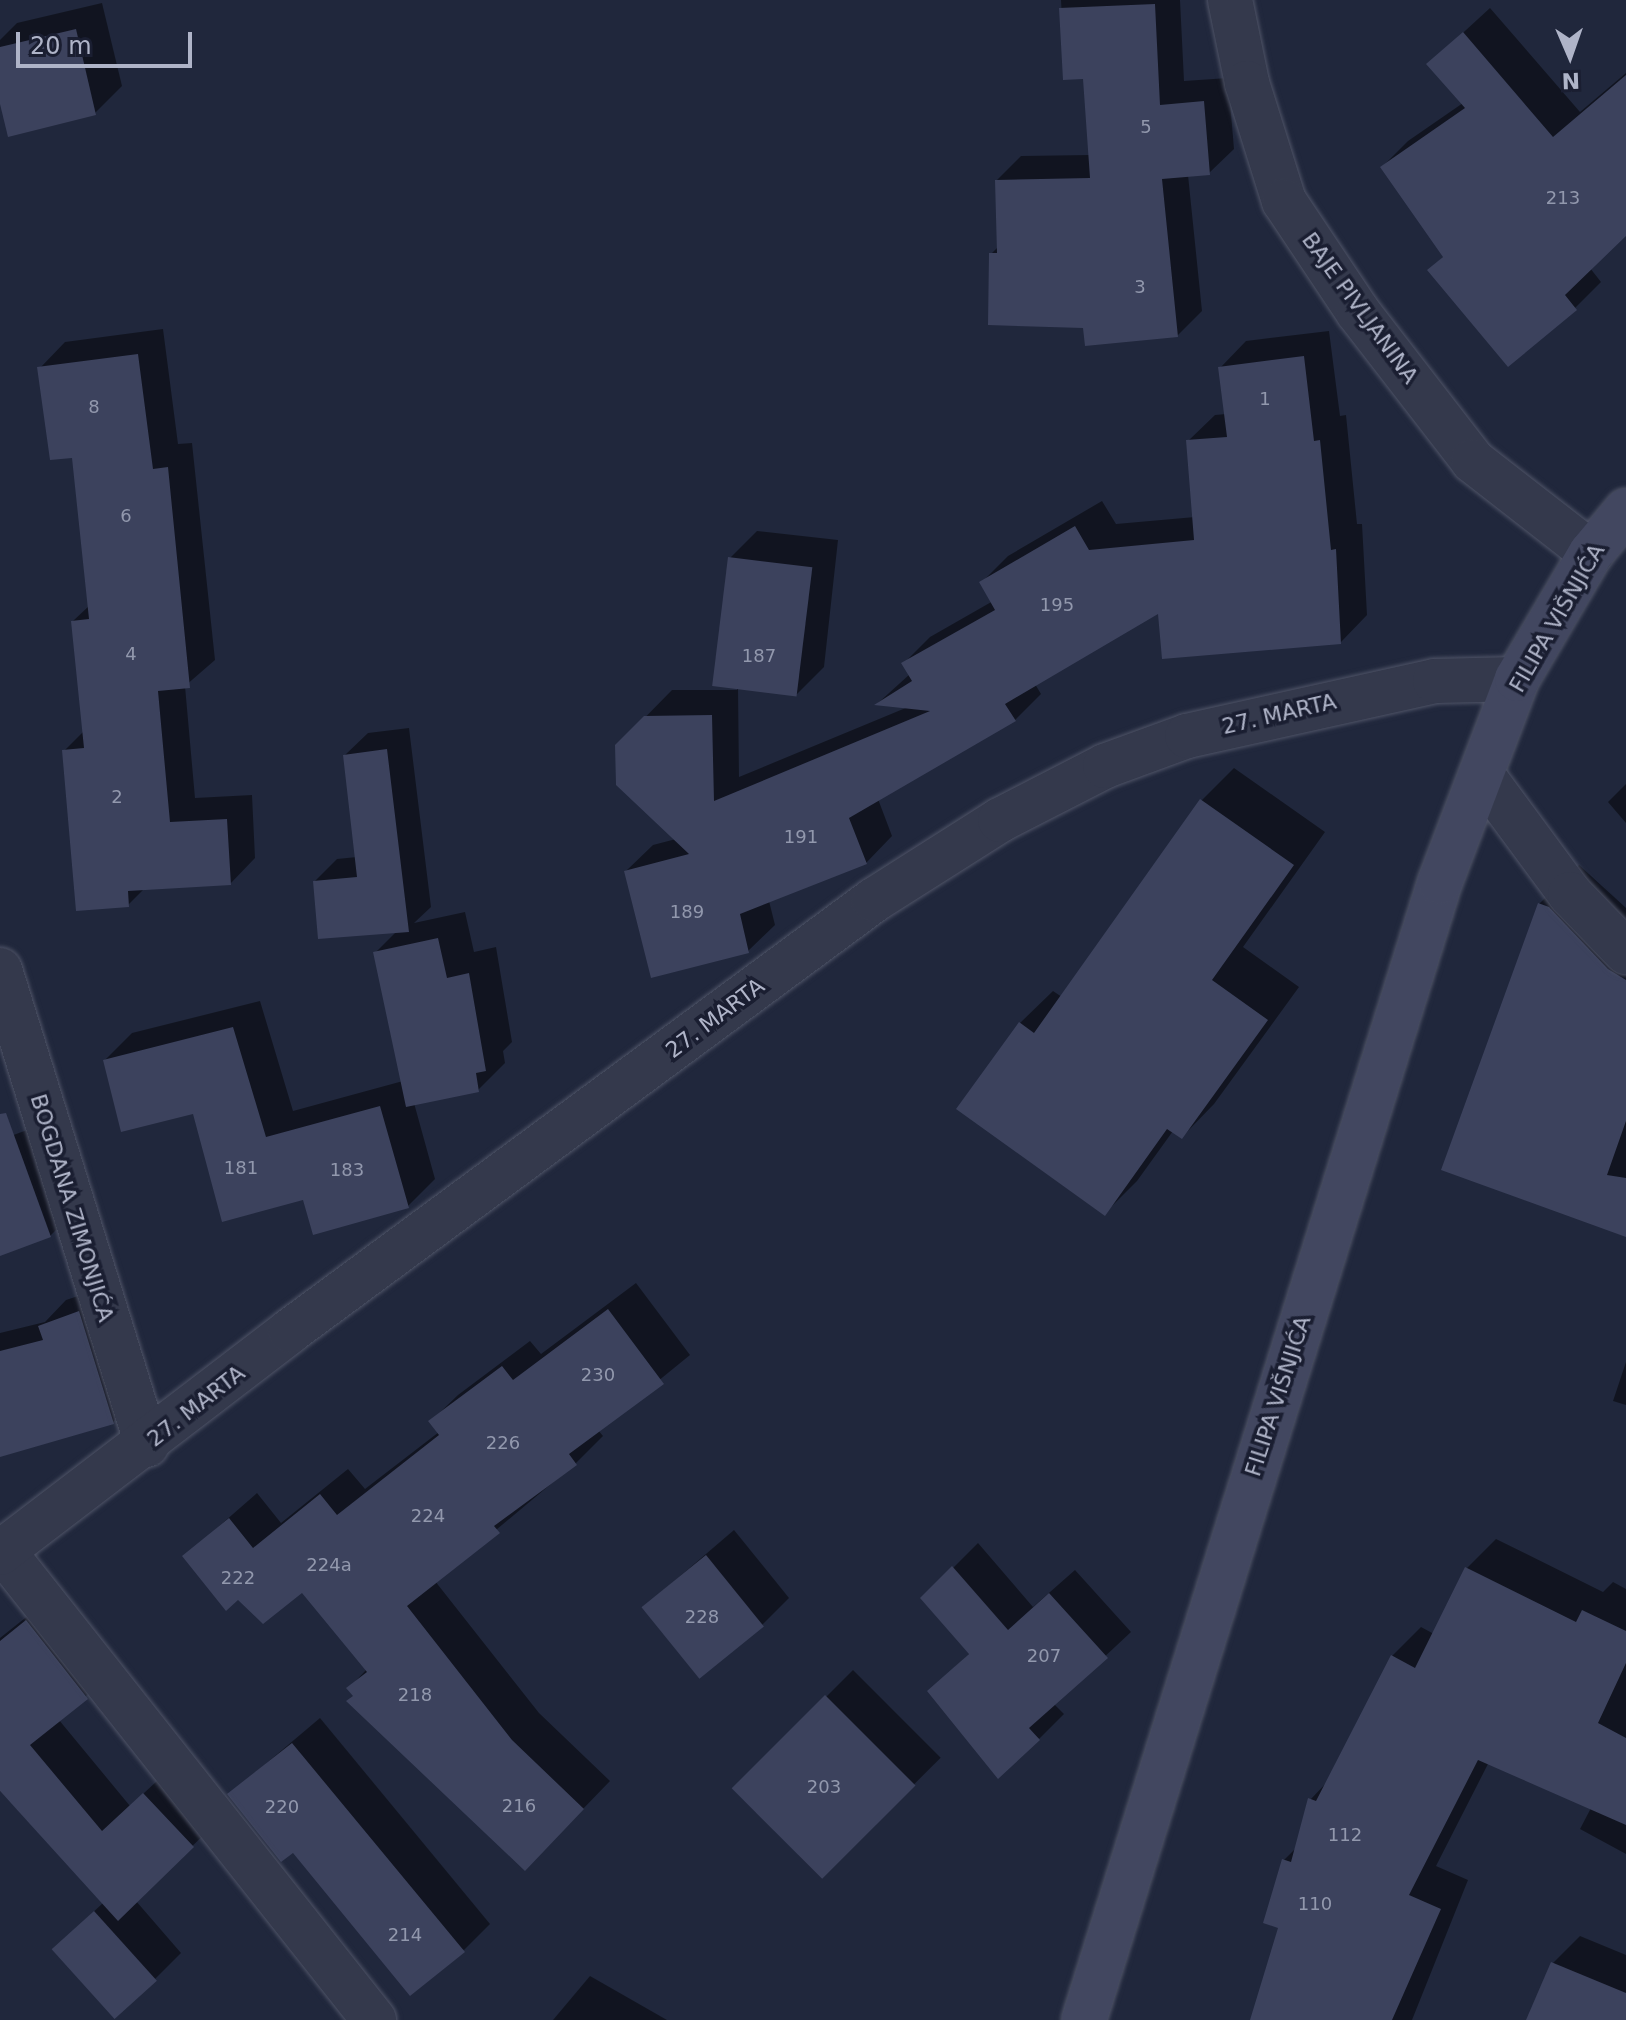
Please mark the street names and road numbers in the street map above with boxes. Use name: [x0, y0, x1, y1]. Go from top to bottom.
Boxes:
street label: BAJE PIVLJANINA: [1296, 227, 1424, 389]
street label: FILIPA VIŠNJIĆA: [1504, 539, 1610, 697]
street label: 27. MARTA: [1219, 688, 1339, 740]
street label: 27. MARTA: [661, 972, 769, 1064]
street label: BOGDANA ZIMONJIĆA: [25, 1091, 119, 1325]
street label: FILIPA VIŠNJIĆA: [1240, 1312, 1316, 1480]
street label: 27. MARTA: [142, 1360, 250, 1452]

